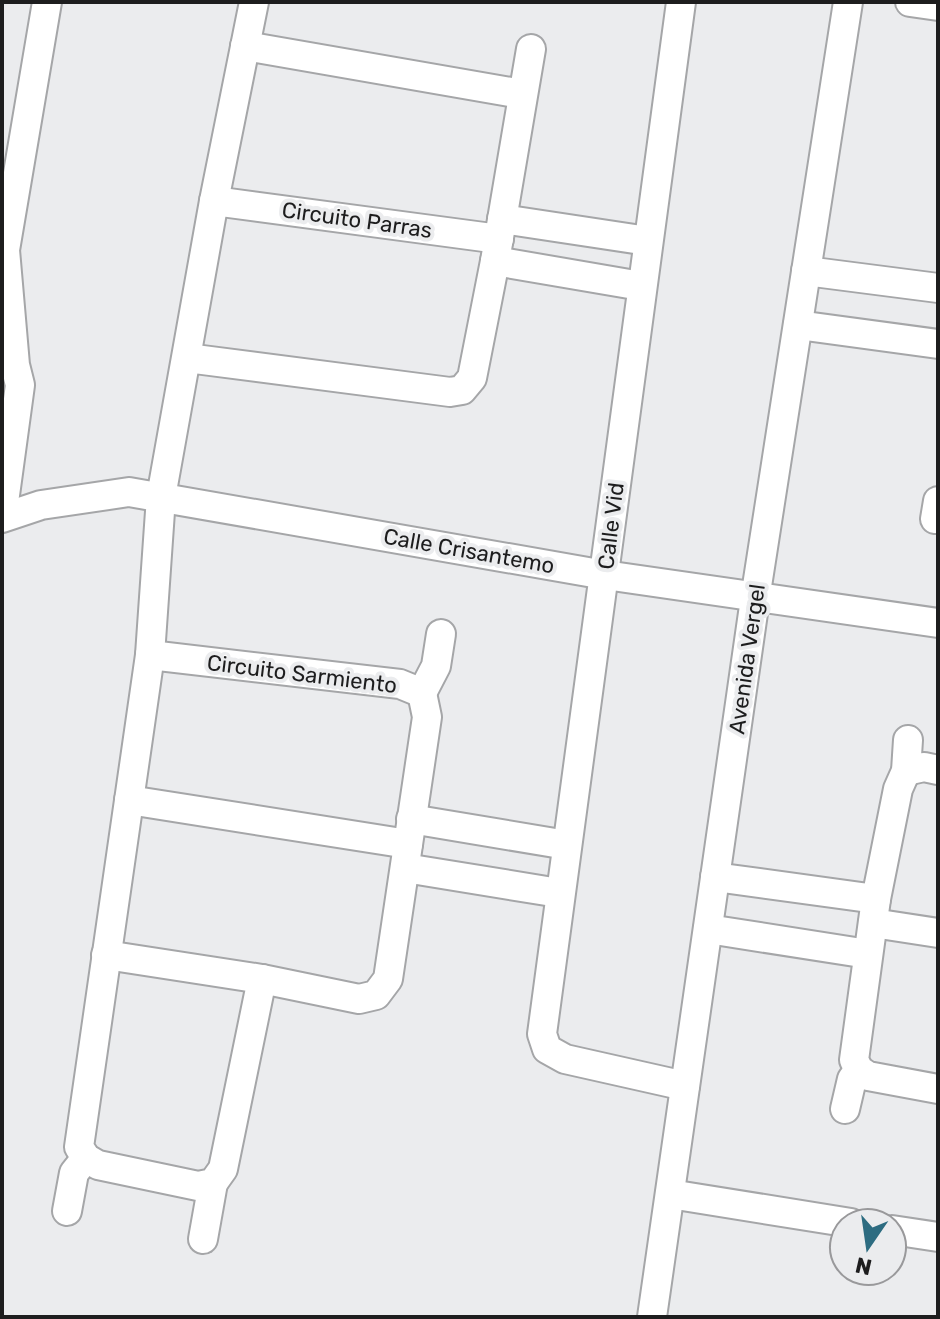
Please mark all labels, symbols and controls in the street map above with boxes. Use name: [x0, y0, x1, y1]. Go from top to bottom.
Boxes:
street label: Circuito Parras: [280, 196, 434, 244]
street label: Calle Vid: [592, 481, 630, 571]
street label: Calle Crisantemo: [381, 523, 557, 579]
street label: Avenida Vergel: [723, 582, 771, 736]
street label: Circuito Sarmiento: [205, 649, 399, 699]
north arrow: [828, 1207, 908, 1287]
text: N: [853, 1251, 874, 1281]

